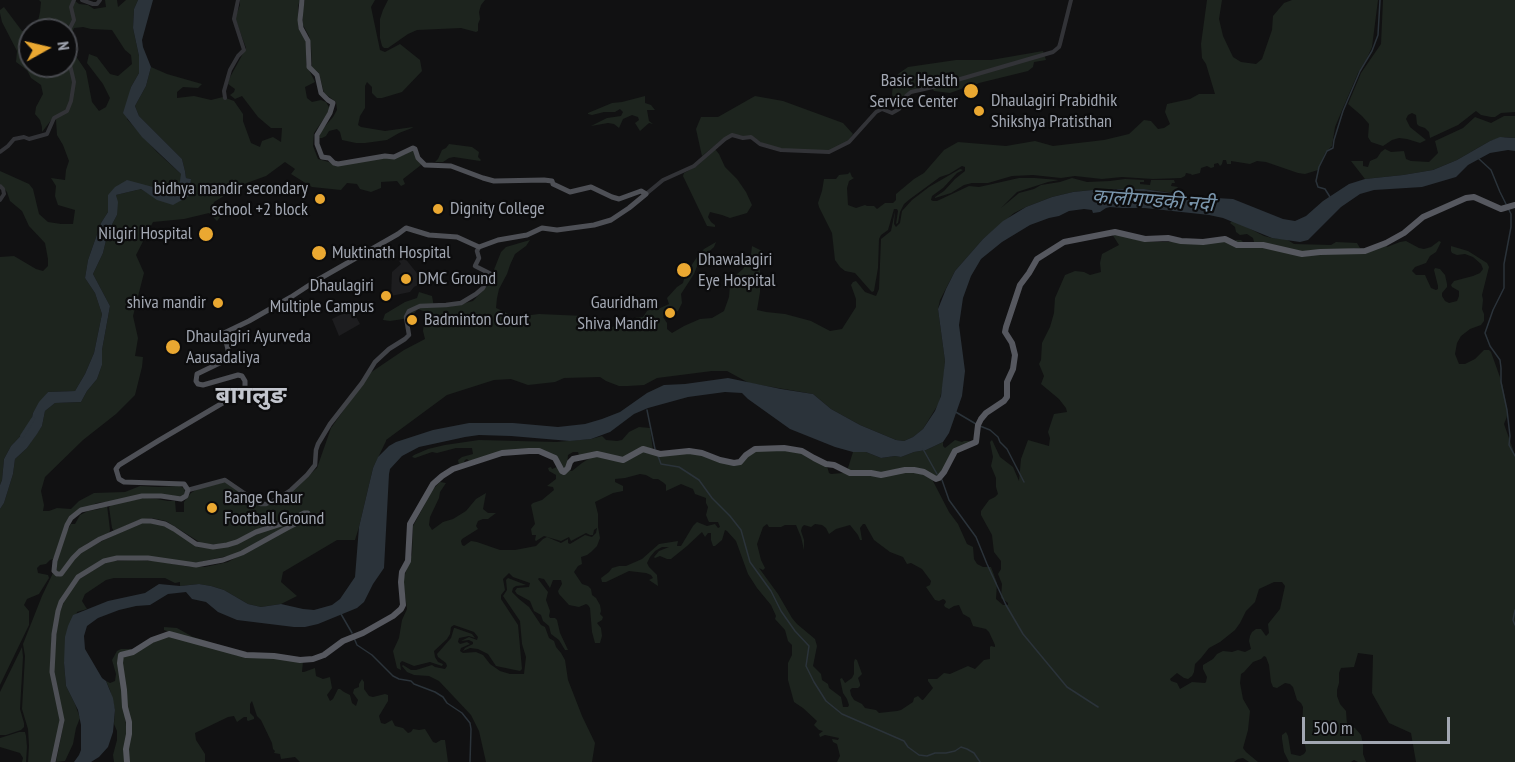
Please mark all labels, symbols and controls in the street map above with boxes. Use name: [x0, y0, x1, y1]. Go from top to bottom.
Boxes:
north arrow: [18, 18, 78, 78]
text: N: [53, 40, 74, 51]
place label: Basic Health Service Center: [869, 70, 958, 112]
marker: Basic Health Service Center: [962, 82, 980, 100]
place label: Dhaulagiri Prabidhik Shikshya Pratisthan: [991, 90, 1117, 132]
marker: Dhaulagiri Prabidhik Shikshya Pratisthan: [972, 104, 986, 118]
place label: bidhya mandir secondary school +2 block: [154, 178, 308, 220]
water label: कालीगण्डकी नदी: [1091, 185, 1215, 217]
marker: bidhya mandir secondary school +2 block: [313, 192, 327, 206]
place label: Dignity College: [450, 198, 545, 220]
marker: Dignity College: [431, 202, 445, 216]
place label: Nilgiri Hospital: [98, 223, 192, 245]
marker: Nilgiri Hospital: [197, 225, 215, 243]
place label: Muktinath Hospital: [332, 242, 450, 264]
marker: Muktinath Hospital: [310, 244, 328, 262]
place label: Dhawalagiri Eye Hospital: [698, 249, 775, 292]
marker: Dhawalagiri Eye Hospital: [675, 261, 693, 279]
place label: DMC Ground: [418, 268, 496, 290]
marker: DMC Ground: [399, 272, 413, 286]
place label: Dhaulagiri Multiple Campus: [270, 275, 374, 318]
marker: Dhaulagiri Multiple Campus: [379, 289, 393, 303]
place label: shiva mandir: [127, 292, 206, 314]
place label: Gauridham Shiva Mandir: [577, 292, 658, 334]
marker: shiva mandir: [211, 296, 225, 310]
marker: Gauridham Shiva Mandir: [663, 306, 677, 320]
place label: Badminton Court: [424, 309, 529, 331]
marker: Badminton Court: [405, 313, 419, 327]
place label: Dhaulagiri Ayurveda Aausadaliya: [186, 326, 311, 368]
marker: Dhaulagiri Ayurveda Aausadaliya: [164, 338, 182, 356]
district label: बागलुङ: [216, 382, 286, 410]
place label: Bange Chaur Football Ground: [224, 487, 324, 530]
marker: Bange Chaur Football Ground: [205, 501, 219, 515]
scale bar: [1305, 705, 1454, 743]
text: 500 m: [1313, 716, 1353, 739]

